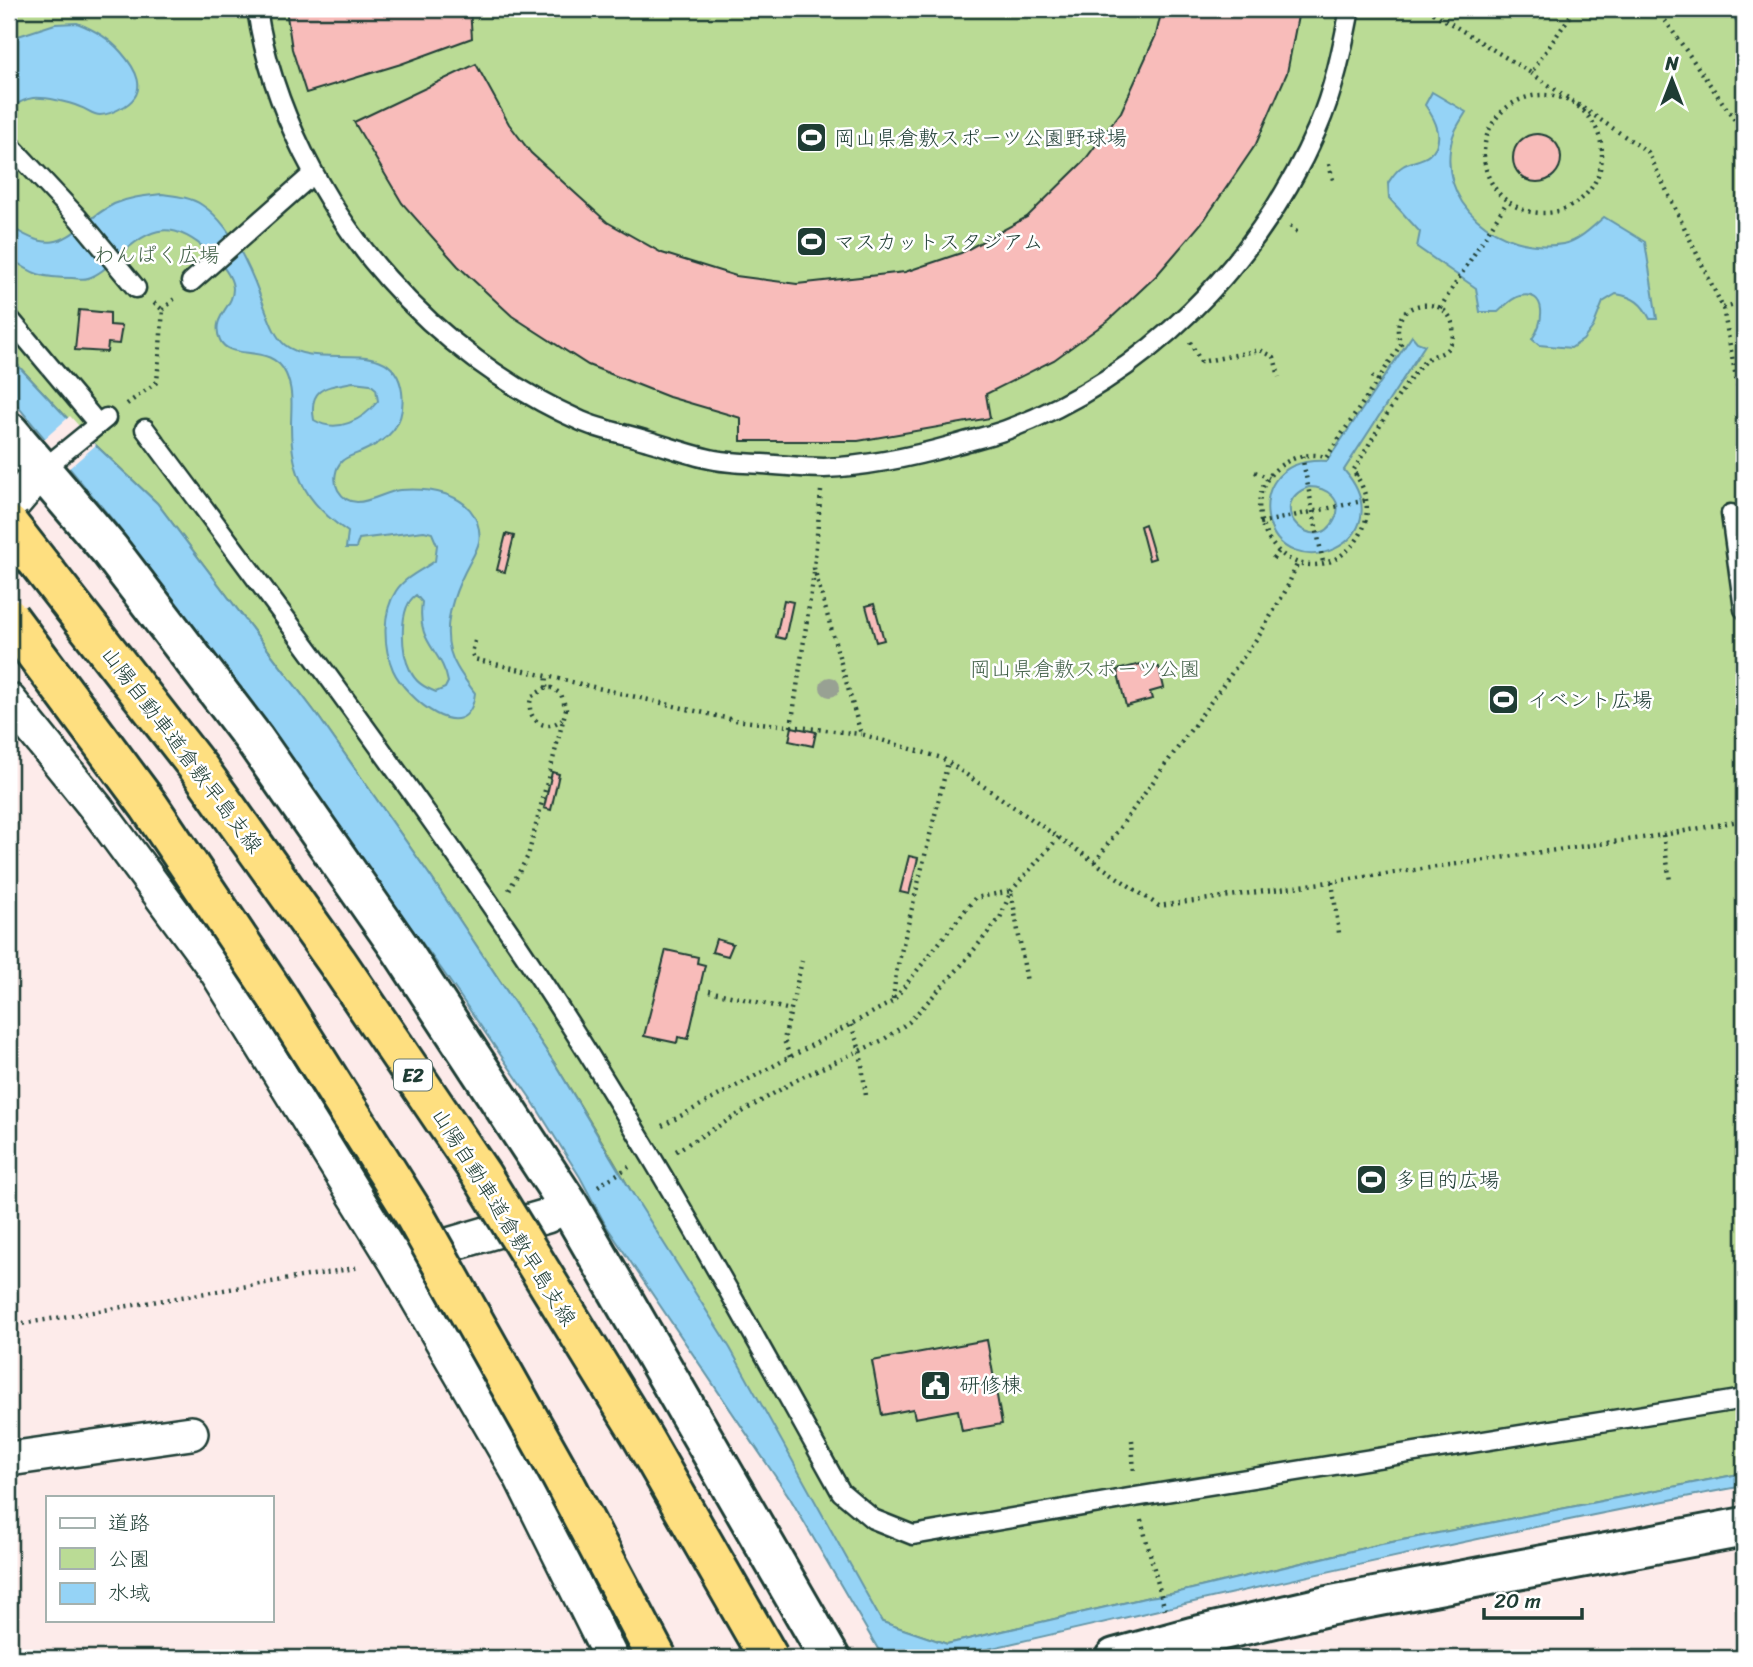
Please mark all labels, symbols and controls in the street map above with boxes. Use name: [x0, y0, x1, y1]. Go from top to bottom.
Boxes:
north arrow: [1638, 46, 1708, 116]
text: N: [1664, 47, 1679, 80]
place label: 岡山県倉敷スポーツ公園野球場: [834, 119, 1128, 157]
sports icon: 岡山県倉敷スポーツ公園野球場: [794, 121, 828, 155]
place label: マスカットスタジアム: [834, 223, 1044, 261]
sports icon: マスカットスタジアム: [794, 225, 828, 259]
park label: わんぱく広場: [94, 236, 220, 274]
street label: 山陽自動車道倉敷早島支線: [91, 638, 273, 862]
park label: 岡山県倉敷スポーツ公園: [970, 650, 1200, 688]
place label: イベント広場: [1527, 681, 1653, 719]
sports icon: イベント広場: [1487, 683, 1521, 717]
road number: E2: [394, 1060, 432, 1091]
street label: 山陽自動車道倉敷早島支線: [421, 1100, 587, 1334]
place label: 多目的広場: [1395, 1161, 1500, 1199]
sports icon: 多目的広場: [1355, 1163, 1389, 1197]
place label: 研修棟: [959, 1366, 1022, 1404]
public building icon: 研修棟: [919, 1368, 953, 1402]
legend: [46, 1496, 273, 1622]
text: 道路: [108, 1504, 150, 1542]
text: 公園: [108, 1540, 150, 1578]
text: 水域: [108, 1574, 150, 1612]
scale bar: [1484, 1576, 1582, 1620]
text: 20 m: [1494, 1582, 1541, 1620]

